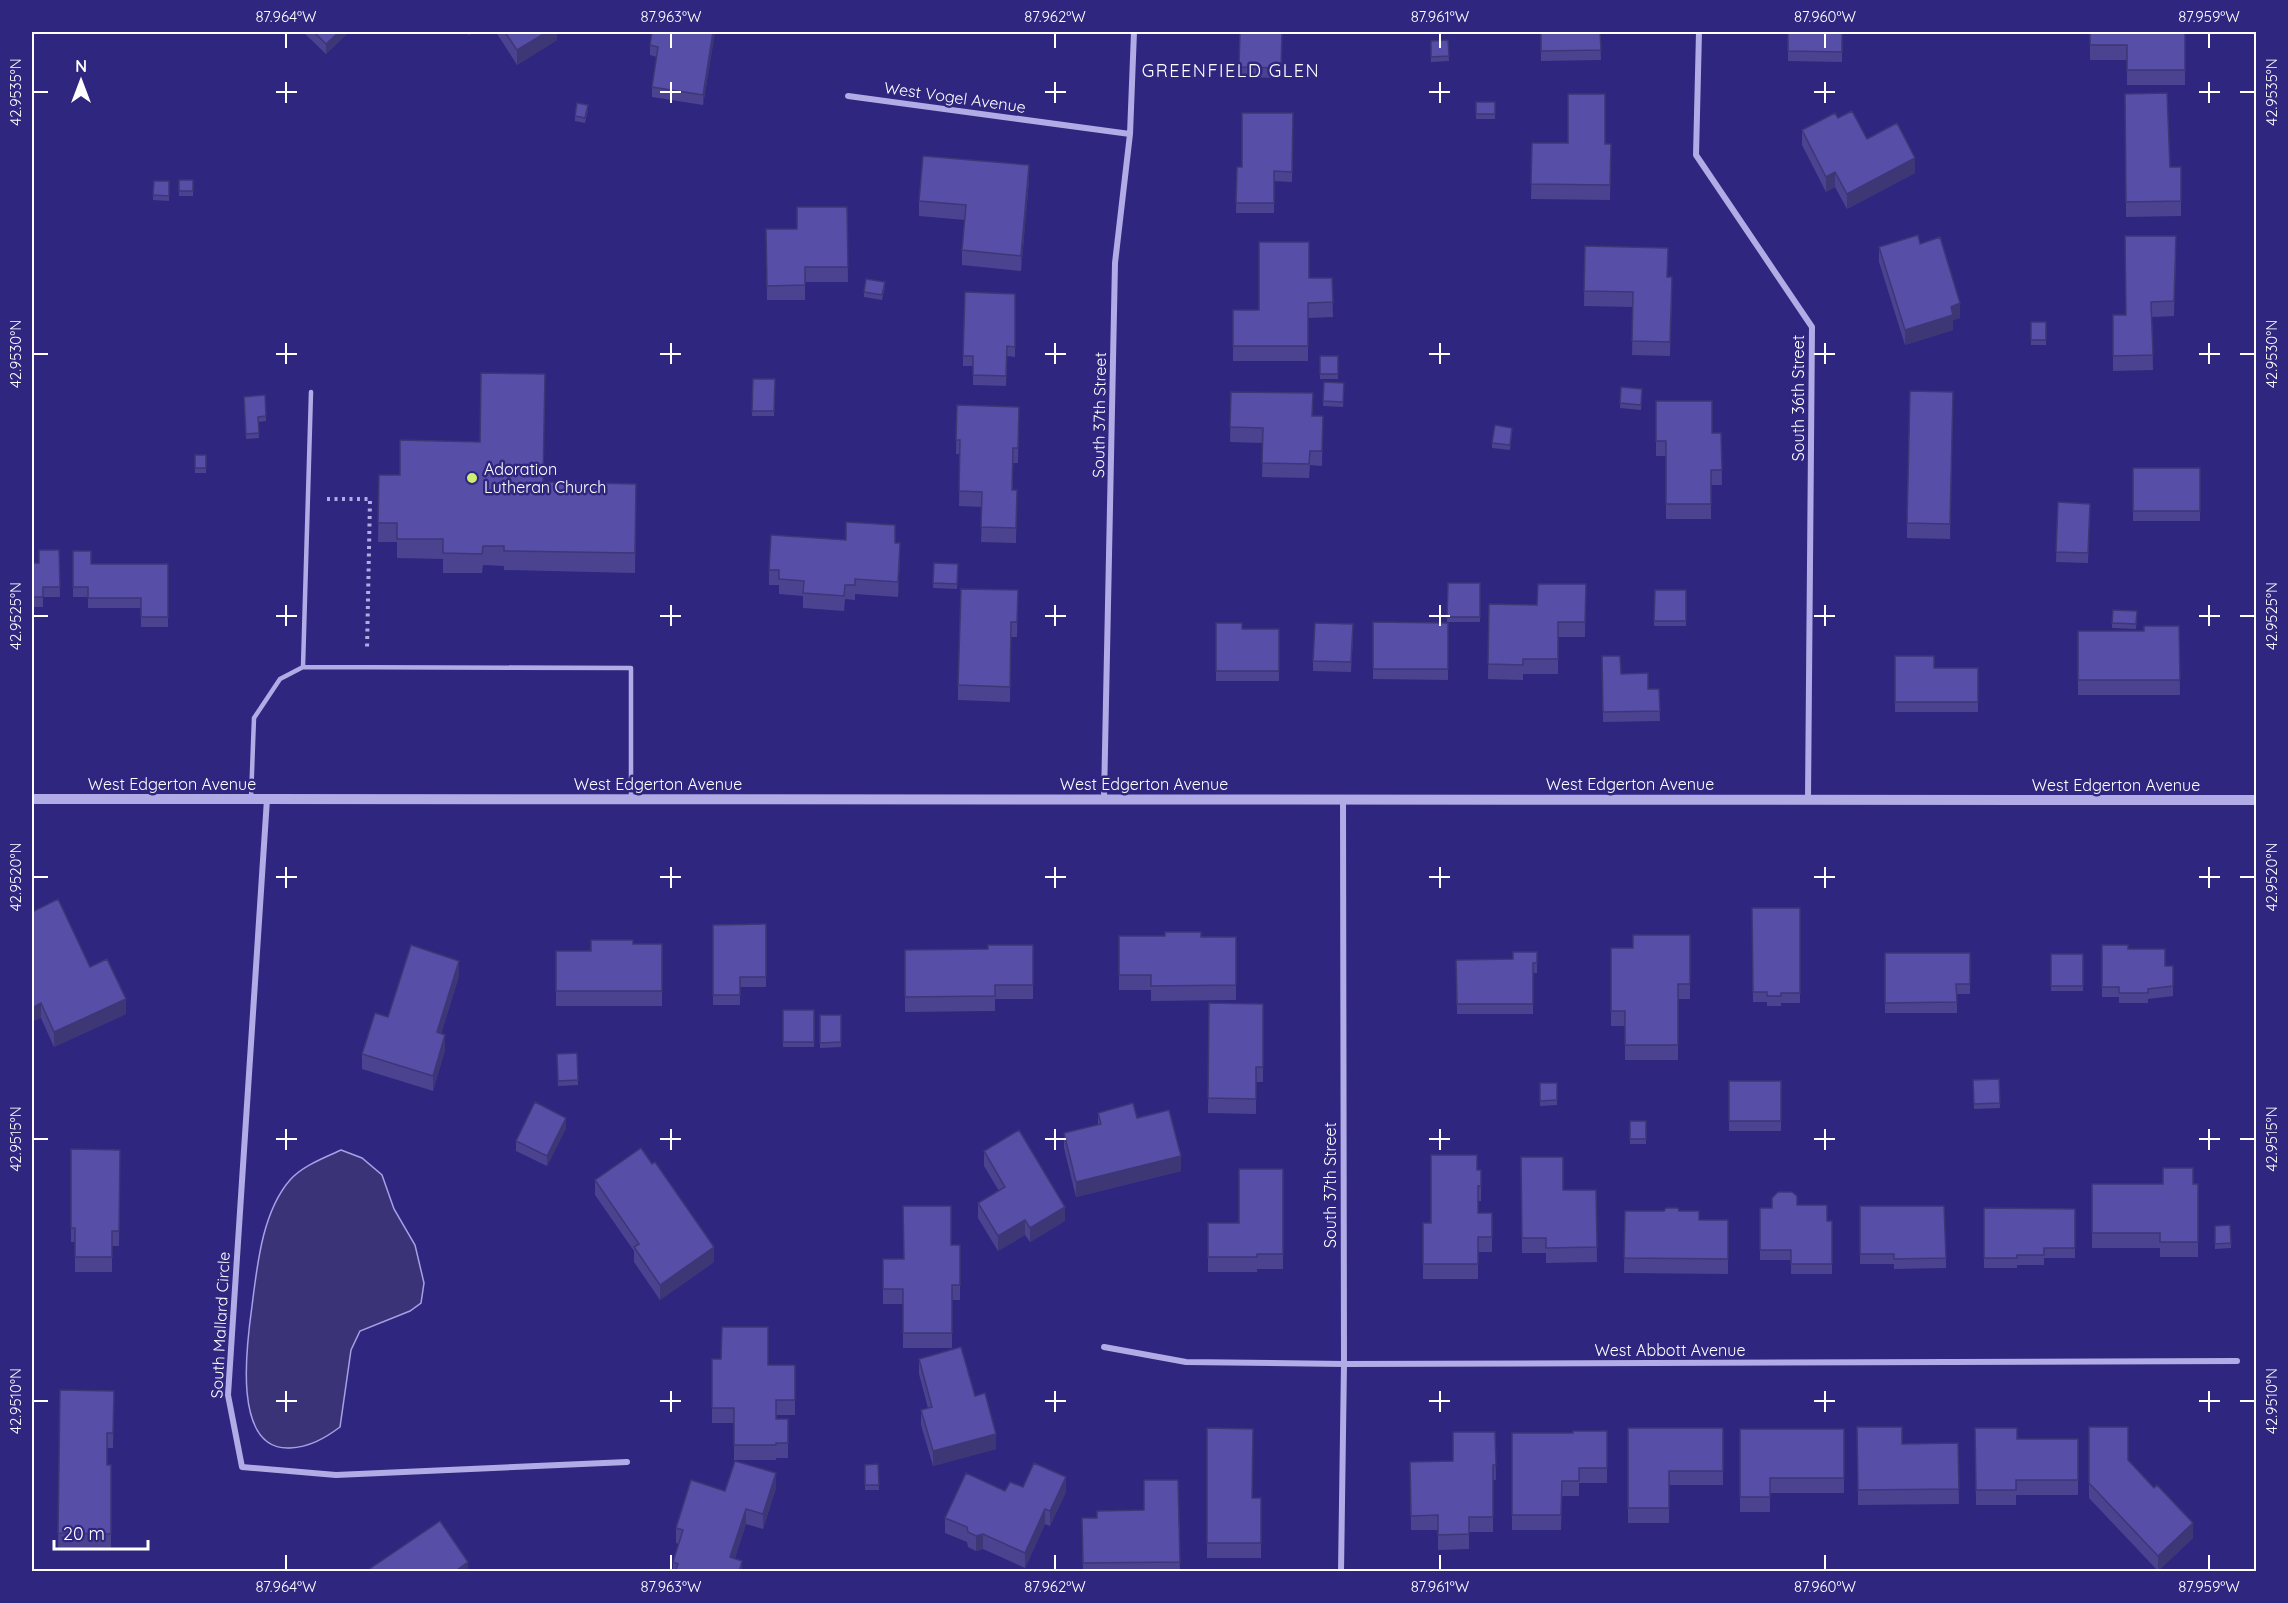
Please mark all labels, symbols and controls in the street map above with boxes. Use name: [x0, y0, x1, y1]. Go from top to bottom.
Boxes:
text: 87.964°W: [255, 7, 317, 26]
text: 87.963°W: [641, 7, 702, 26]
text: 87.962°W: [1024, 7, 1086, 26]
text: 87.961°W: [1411, 7, 1470, 26]
text: 87.960°W: [1794, 7, 1856, 26]
text: 87.959°W: [2178, 7, 2240, 26]
north arrow: [51, 51, 111, 111]
text: N: [75, 56, 87, 76]
text: 42.9535°N: [6, 58, 25, 126]
text: 42.9535°N: [2262, 58, 2281, 126]
district label: GREENFIELD GLEN: [1142, 59, 1320, 82]
street label: West Vogel Avenue: [883, 77, 1027, 117]
text: 42.9530°N: [6, 320, 25, 388]
text: 42.9530°N: [2262, 320, 2281, 388]
street label: South 36th Street: [1788, 335, 1808, 461]
street label: South 37th Street: [1088, 352, 1110, 478]
place label: Adoration Lutheran Church: [484, 459, 606, 497]
marker: Adoration Lutheran Church: [465, 471, 479, 485]
text: 42.9525°N: [6, 582, 25, 650]
text: 42.9525°N: [2262, 582, 2281, 650]
street label: West Edgerton Avenue: [88, 774, 256, 794]
street label: West Edgerton Avenue: [574, 774, 742, 794]
street label: West Edgerton Avenue: [1060, 774, 1228, 794]
street label: West Edgerton Avenue: [1546, 774, 1714, 794]
street label: West Edgerton Avenue: [2032, 775, 2200, 795]
text: 42.9520°N: [6, 843, 25, 911]
text: 42.9520°N: [2262, 843, 2281, 911]
text: 42.9515°N: [6, 1106, 25, 1172]
text: 42.9515°N: [2262, 1106, 2281, 1172]
street label: South 37th Street: [1320, 1122, 1340, 1248]
street label: South Mallard Circle: [206, 1251, 234, 1399]
street label: West Abbott Avenue: [1595, 1340, 1745, 1360]
text: 42.9510°N: [6, 1368, 25, 1434]
text: 42.9510°N: [2262, 1368, 2281, 1434]
scale bar: [54, 1513, 148, 1551]
text: 20 m: [63, 1522, 105, 1545]
text: 87.964°W: [255, 1577, 317, 1596]
text: 87.963°W: [641, 1577, 702, 1596]
text: 87.962°W: [1024, 1577, 1086, 1596]
text: 87.961°W: [1411, 1577, 1470, 1596]
text: 87.960°W: [1794, 1577, 1856, 1596]
text: 87.959°W: [2178, 1577, 2240, 1596]

